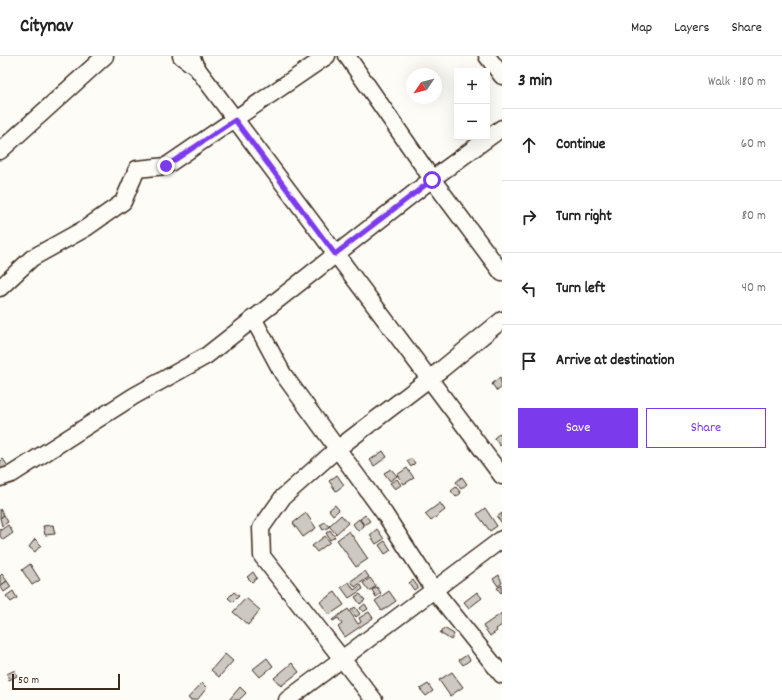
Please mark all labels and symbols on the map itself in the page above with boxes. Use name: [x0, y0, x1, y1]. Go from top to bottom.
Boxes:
north arrow: [406, 68, 442, 104]
route end: [157, 157, 175, 175]
route start: [423, 171, 441, 189]
scale bar: [12, 672, 120, 691]

